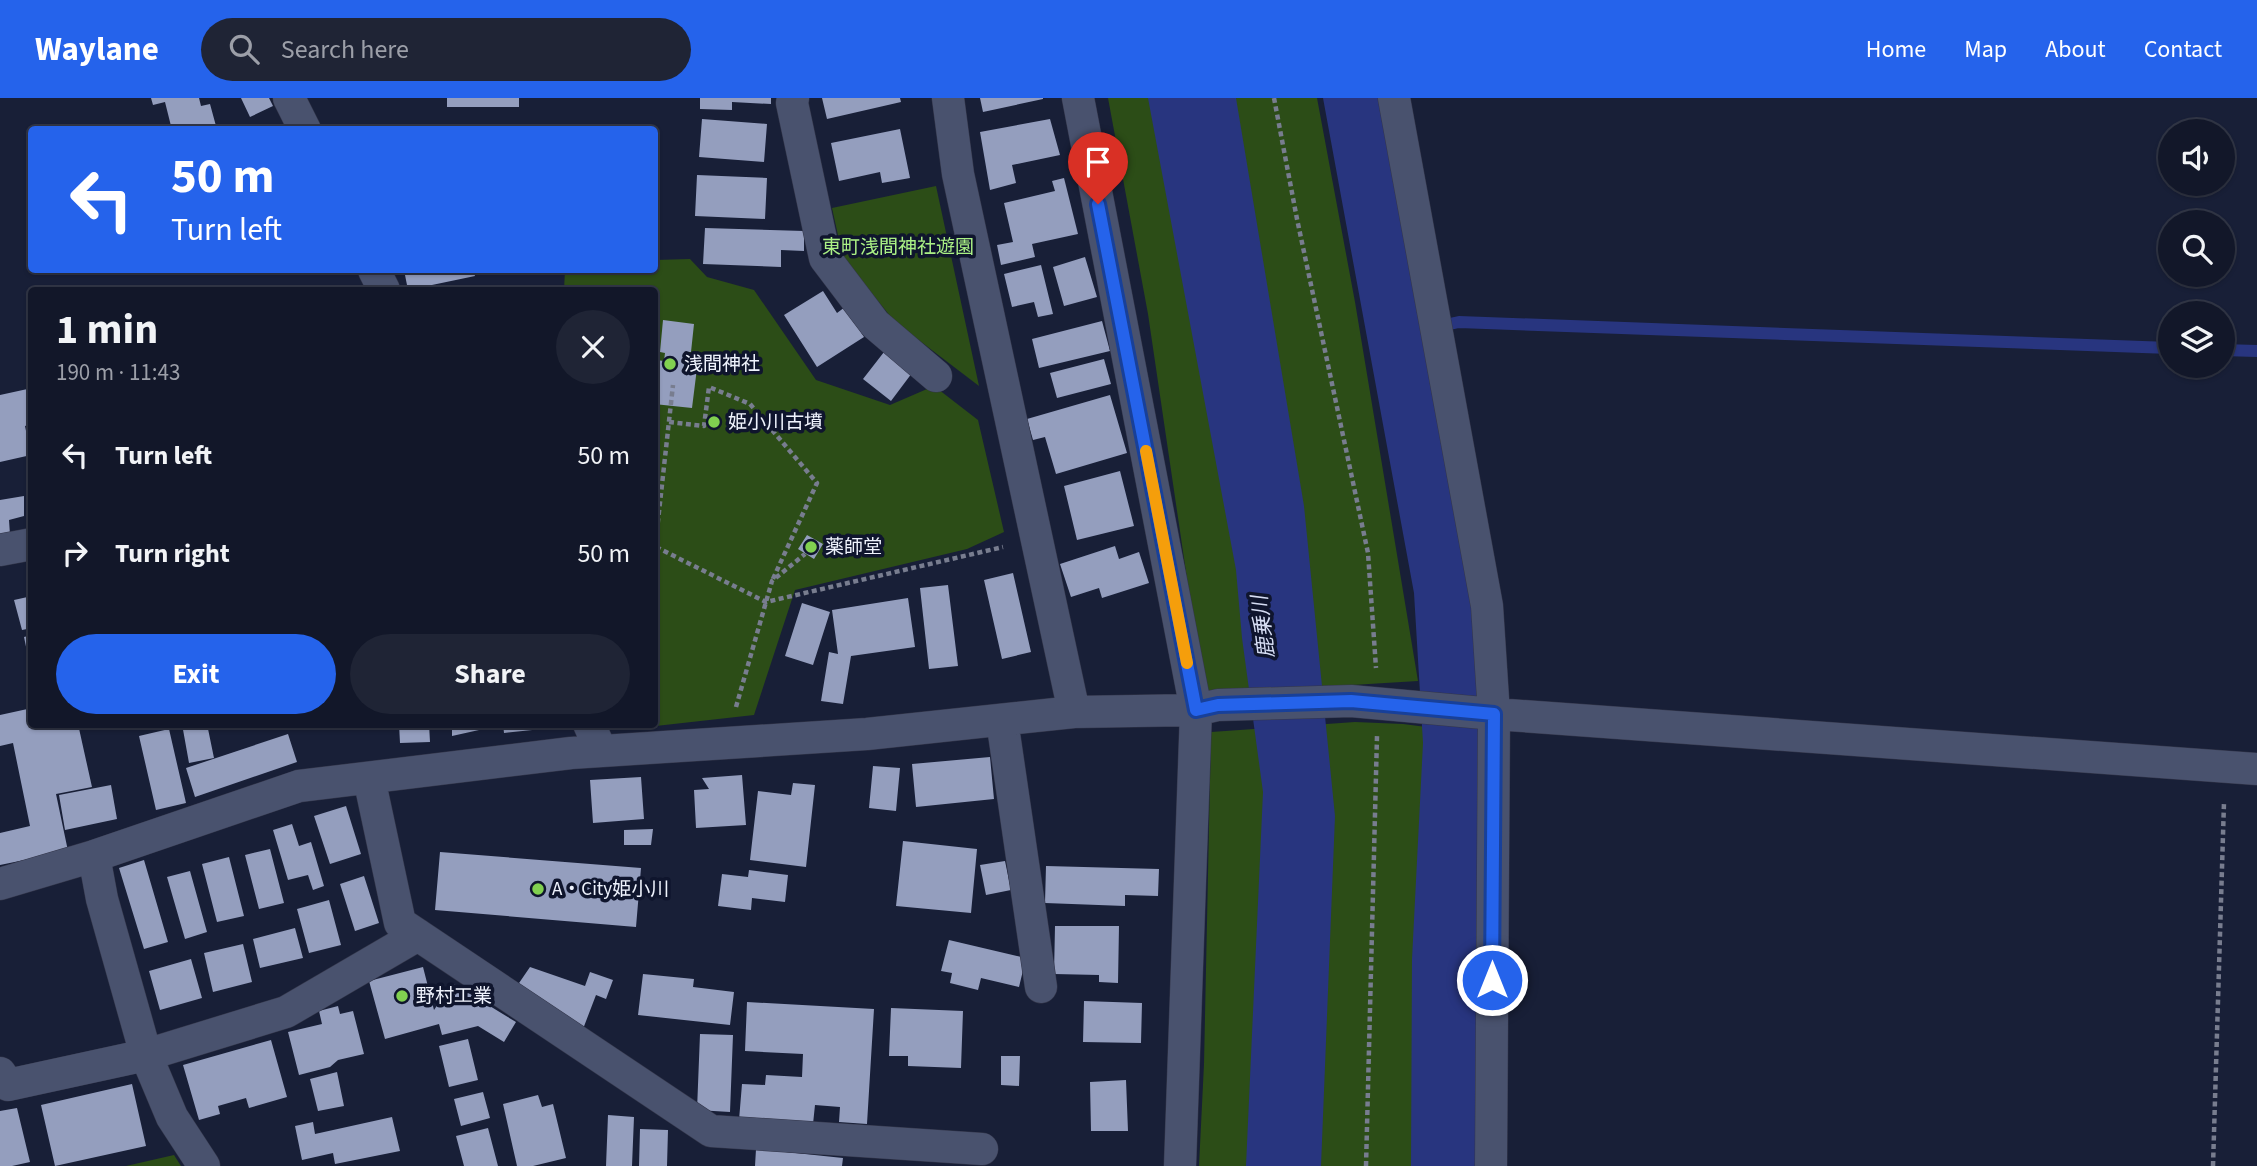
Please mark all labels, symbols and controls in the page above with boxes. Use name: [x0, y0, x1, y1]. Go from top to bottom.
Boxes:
search box: [201, 18, 691, 81]
text: Waylane: [35, 26, 159, 73]
icon: search: [225, 30, 263, 68]
text: Search here: [281, 31, 409, 68]
text: Home: [1866, 32, 1926, 67]
text: Map: [1964, 32, 2007, 67]
text: About: [2045, 32, 2106, 67]
text: Contact: [2144, 32, 2222, 67]
map controls: [2158, 119, 2235, 378]
button: sound: [2158, 119, 2235, 196]
pin: [1068, 132, 1128, 204]
text: 50 m: [171, 142, 275, 212]
icon: arrive: [1079, 143, 1117, 181]
icon: left: [56, 154, 147, 245]
text: Turn left: [171, 207, 282, 253]
button: search: [2158, 210, 2235, 287]
park label: 東町浅間神社遊園: [822, 234, 974, 261]
text: 1 min: [56, 300, 158, 360]
button: layers: [2158, 301, 2235, 378]
button: close: [556, 310, 630, 384]
place label: 浅間神社: [684, 351, 760, 378]
text: 190 m · 11:43: [56, 356, 180, 389]
marker: 浅間神社: [662, 356, 678, 372]
place label: 姫小川古墳: [728, 409, 823, 436]
marker: 姫小川古墳: [706, 414, 722, 430]
icon: left: [56, 436, 94, 474]
text: Turn left: [115, 437, 212, 474]
text: 50 m: [577, 437, 630, 474]
icon: right: [56, 534, 94, 572]
place label: 薬師堂: [825, 534, 882, 561]
text: Turn right: [115, 535, 230, 572]
text: 50 m: [577, 535, 630, 572]
marker: 薬師堂: [803, 539, 819, 555]
water label: 鹿乗川: [1244, 592, 1282, 660]
button: Exit: [56, 634, 336, 714]
button: Share: [350, 634, 630, 714]
place label: A・City姫小川: [552, 876, 669, 903]
marker: A・City姫小川: [530, 881, 546, 897]
position arrow: [1455, 943, 1529, 1017]
place label: 野村工業: [416, 983, 492, 1010]
marker: 野村工業: [394, 988, 410, 1004]

